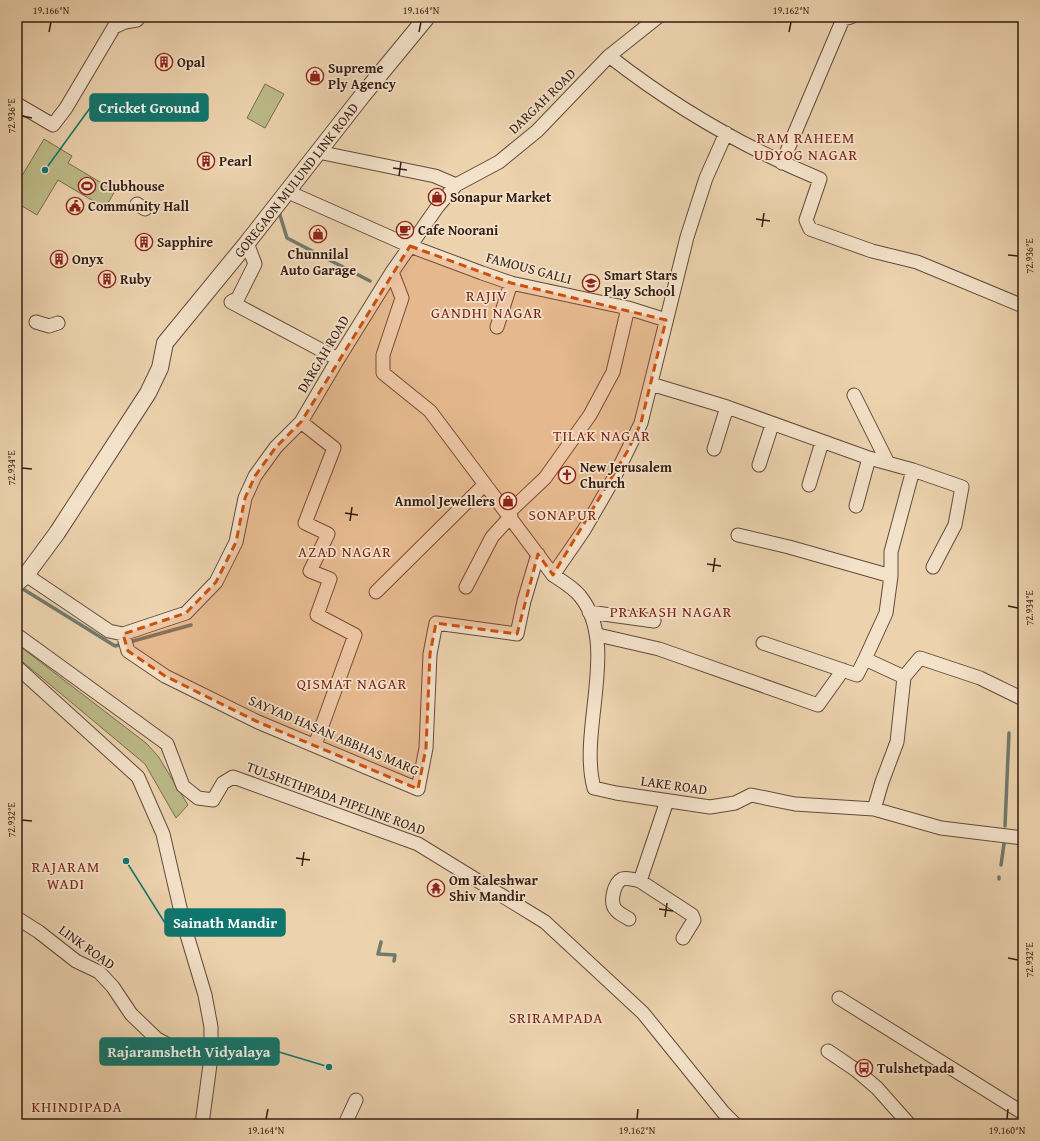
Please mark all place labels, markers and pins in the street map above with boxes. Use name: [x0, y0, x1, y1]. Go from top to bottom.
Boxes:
building icon: Opal: [154, 52, 174, 72]
place label: Opal: [177, 52, 206, 72]
place label: Supreme Ply Agency: [328, 58, 397, 94]
shop icon: Supreme Ply Agency: [305, 66, 325, 86]
callout: Cricket Ground: [90, 94, 208, 121]
building icon: Pearl: [196, 151, 216, 171]
place label: Pearl: [219, 151, 253, 171]
sports icon: Clubhouse: [77, 176, 97, 196]
place label: Clubhouse: [100, 176, 165, 196]
shop icon: Sonapur Market: [427, 187, 447, 207]
place label: Sonapur Market: [450, 187, 552, 207]
public building icon: Community Hall: [65, 196, 85, 216]
place label: Community Hall: [88, 196, 190, 216]
cafe icon: Cafe Noorani: [395, 220, 415, 240]
place label: Cafe Noorani: [418, 220, 499, 240]
shop icon: Chunnilal Auto Garage: [308, 224, 328, 244]
building icon: Sapphire: [134, 232, 154, 252]
place label: Sapphire: [157, 232, 213, 252]
place label: Chunnilal Auto Garage: [280, 244, 356, 280]
building icon: Onyx: [49, 249, 69, 269]
place label: Onyx: [72, 249, 104, 269]
place label: Smart Stars Play School: [604, 265, 678, 301]
building icon: Ruby: [97, 269, 117, 289]
place label: Ruby: [120, 269, 152, 289]
school or university icon: Smart Stars Play School: [581, 273, 601, 293]
place label: New Jerusalem Church: [580, 457, 672, 493]
church icon: New Jerusalem Church: [557, 465, 577, 485]
place label: Anmol Jewellers: [395, 491, 495, 511]
shop icon: Anmol Jewellers: [498, 491, 518, 511]
place label: Om Kaleshwar Shiv Mandir: [449, 870, 538, 906]
temple icon: Om Kaleshwar Shiv Mandir: [426, 878, 446, 898]
callout: Sainath Mandir: [165, 909, 285, 936]
callout: Rajaramsheth Vidyalaya: [100, 1038, 279, 1065]
bus stop icon: Tulshetpada: [854, 1058, 874, 1078]
place label: Tulshetpada: [877, 1058, 955, 1078]

